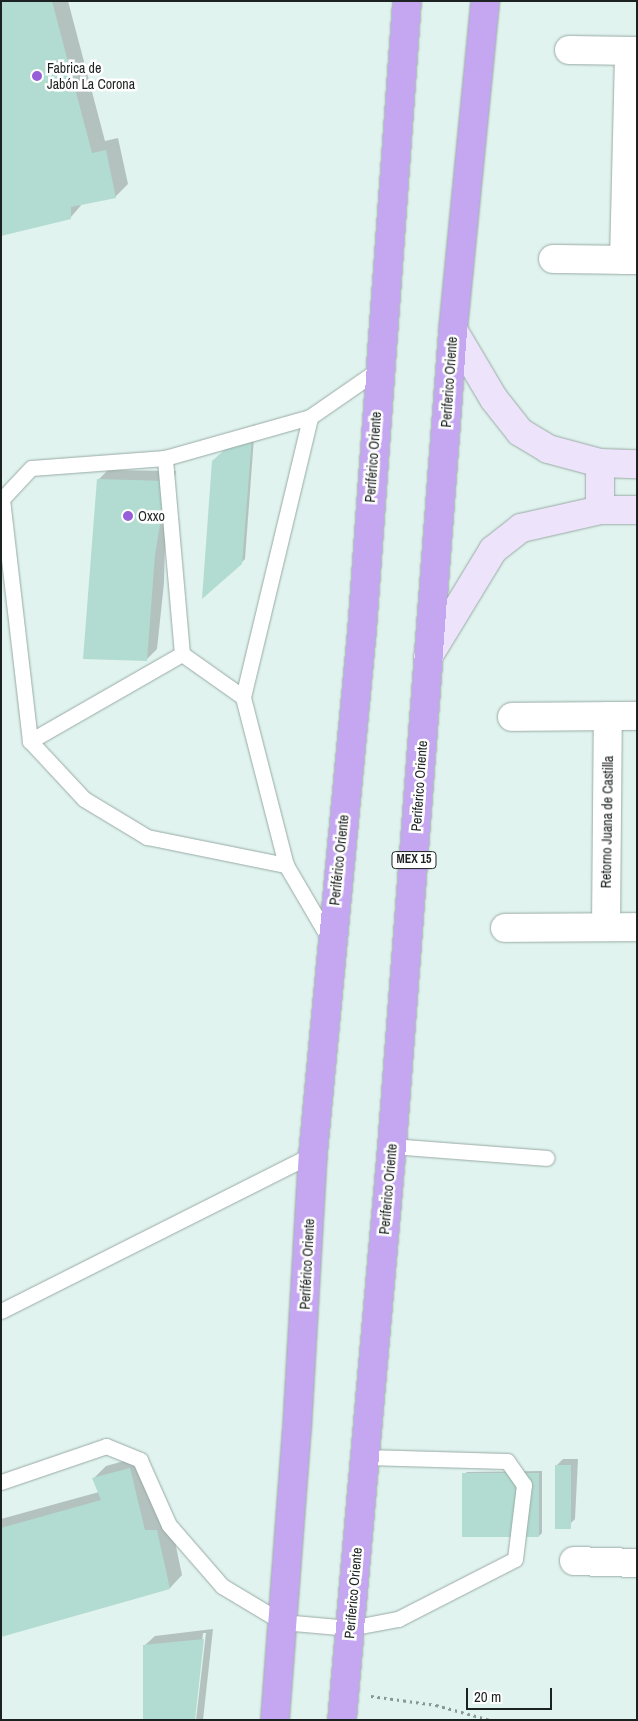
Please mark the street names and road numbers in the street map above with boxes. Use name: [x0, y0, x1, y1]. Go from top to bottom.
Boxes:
street label: Periferico Oriente: [437, 336, 461, 428]
street label: Periférico Oriente: [361, 411, 385, 503]
street label: Periferico Oriente: [407, 740, 431, 832]
street label: Retorno Juana de Castilla: [597, 755, 617, 889]
street label: Periférico Oriente: [326, 814, 352, 906]
road number: MEX 15: [390, 850, 438, 870]
street label: Periferico Oriente: [376, 1143, 400, 1235]
street label: Periférico Oriente: [296, 1218, 318, 1310]
street label: Periferico Oriente: [341, 1547, 365, 1639]

